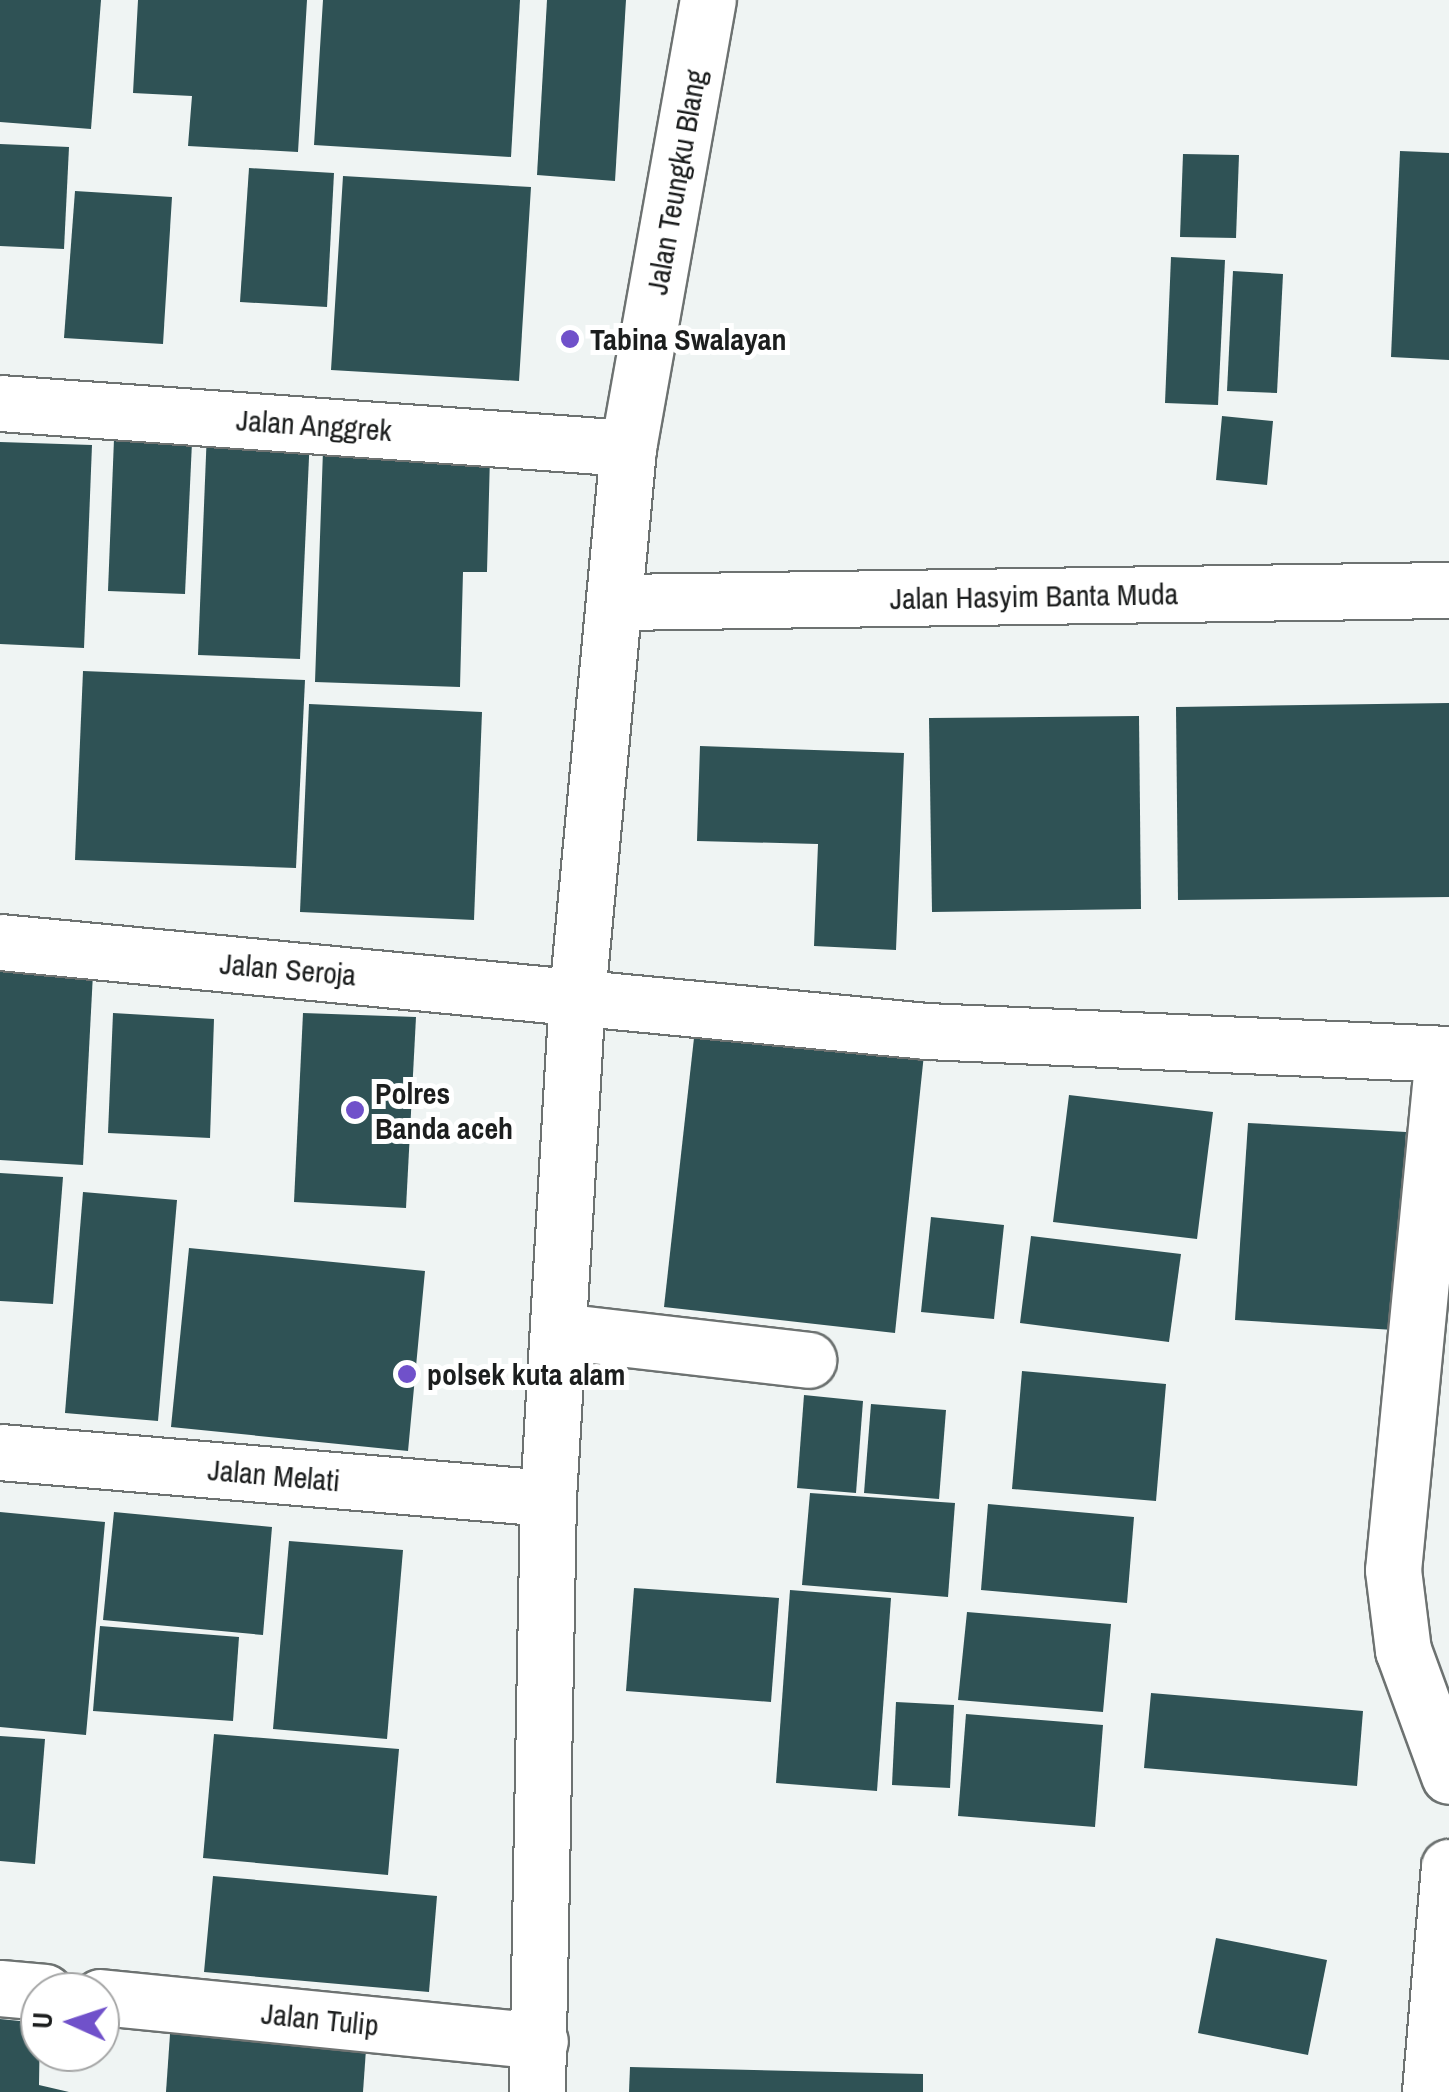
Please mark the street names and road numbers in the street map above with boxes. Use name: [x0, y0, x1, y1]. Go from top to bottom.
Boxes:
street label: Jalan Teungku Blang: [638, 66, 714, 298]
street label: Jalan Anggrek: [234, 402, 394, 448]
street label: Jalan Hasyim Banta Muda: [889, 575, 1179, 617]
street label: Jalan Seroja: [218, 945, 358, 993]
street label: Jalan Melati: [206, 1451, 342, 1499]
street label: Jalan Tulip: [259, 1995, 381, 2043]

